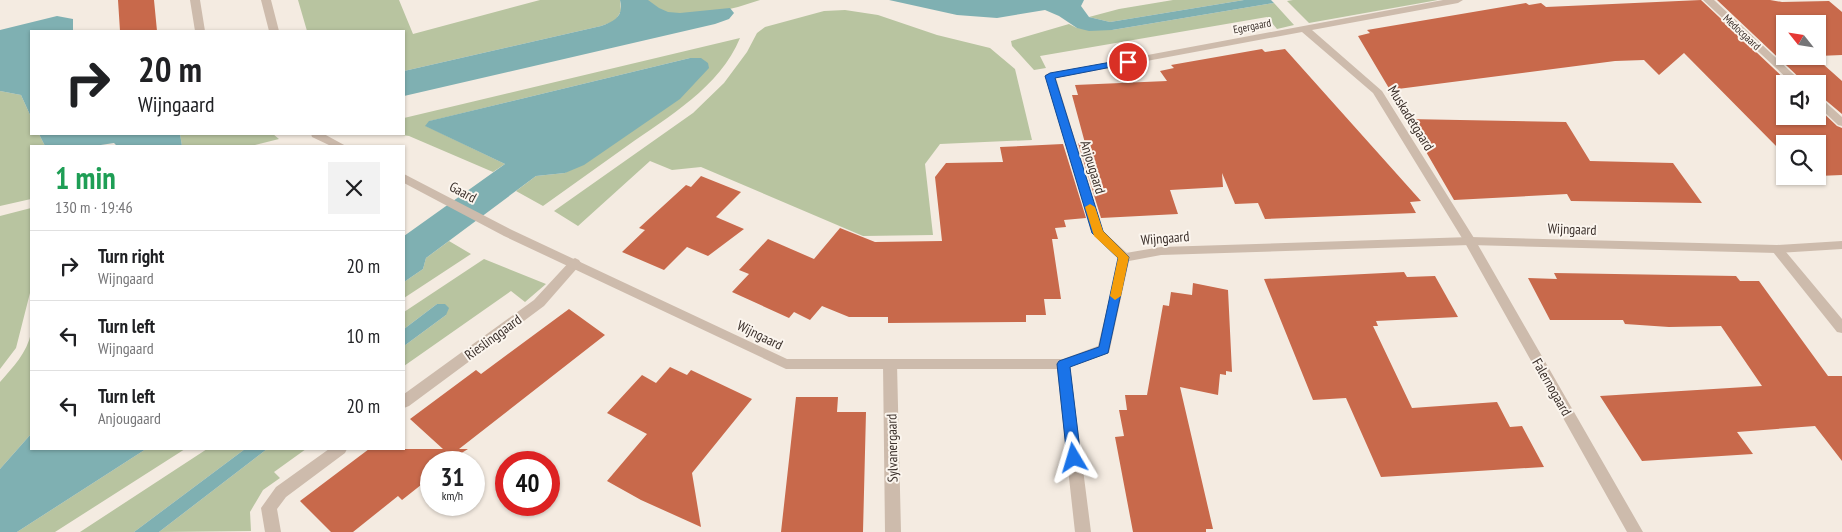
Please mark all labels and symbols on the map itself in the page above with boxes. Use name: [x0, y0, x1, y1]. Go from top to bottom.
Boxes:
street label: Medocgaard: [1720, 11, 1764, 53]
street label: Egergaard: [1232, 15, 1272, 37]
north arrow: [1776, 15, 1826, 65]
pin: [1107, 41, 1149, 83]
street label: Muskadetgaard: [1384, 82, 1438, 154]
street label: Anjougaard: [1076, 138, 1110, 196]
street label: Gaard: [446, 177, 480, 207]
street label: Wijngaard: [1547, 219, 1597, 239]
street label: Wijngaard: [1140, 227, 1190, 249]
street label: Rieslinggaard: [461, 310, 525, 364]
street label: Wijngaard: [734, 316, 786, 354]
street label: Falernogaard: [1528, 355, 1576, 419]
street label: Sylvanergaard: [882, 414, 902, 482]
position arrow: [1047, 431, 1099, 483]
speed limit sign: 40: [495, 451, 560, 516]

